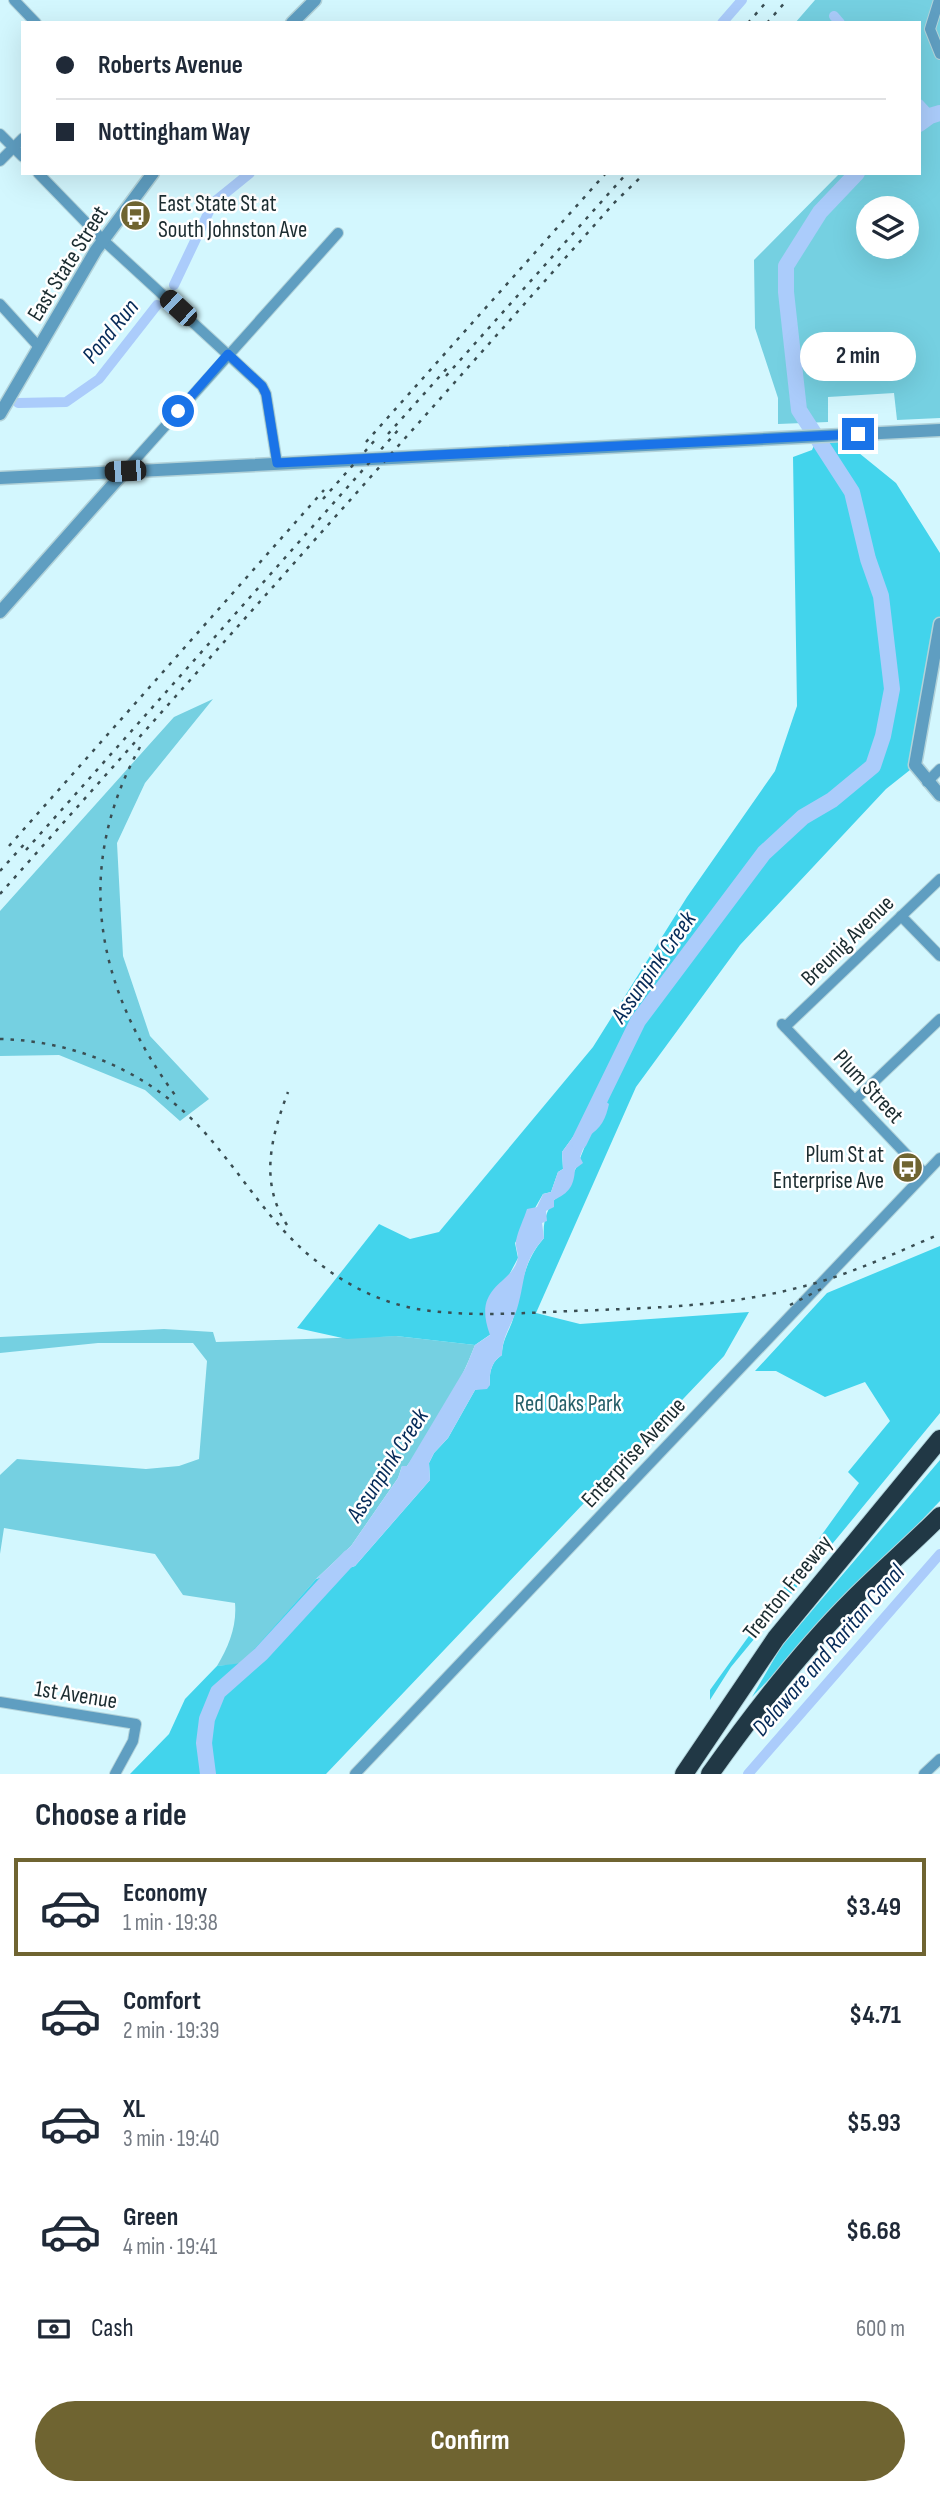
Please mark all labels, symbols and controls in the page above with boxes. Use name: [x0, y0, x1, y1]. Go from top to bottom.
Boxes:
text: Roberts Avenue: [98, 50, 243, 81]
text: Nottingham Way: [98, 117, 250, 148]
place label: East State St at South Johnston Ave: [158, 190, 307, 244]
map controls: [856, 196, 919, 259]
button: layers: [856, 196, 919, 259]
bus stop icon: East State St at South Johnston Ave: [118, 199, 152, 233]
street label: East State Street: [21, 201, 114, 326]
car: [156, 286, 201, 330]
water label: Pond Run: [76, 293, 145, 369]
callout: 2 min: [800, 332, 916, 382]
text: 2 min: [836, 342, 880, 370]
route start: [162, 395, 194, 427]
route end: [842, 418, 874, 450]
car: [104, 459, 147, 483]
street label: Breunig Avenue: [795, 889, 900, 992]
water label: Assunpink Creek: [604, 905, 703, 1029]
street label: Plum Street: [827, 1044, 909, 1129]
place label: Plum St at Enterprise Ave: [773, 1141, 884, 1195]
bus stop icon: Plum St at Enterprise Ave: [890, 1150, 924, 1184]
park label: Red Oaks Park: [515, 1390, 622, 1418]
street label: Enterprise Avenue: [576, 1392, 692, 1513]
water label: Assunpink Creek: [340, 1402, 435, 1528]
street label: Trenton Freeway: [737, 1530, 839, 1646]
water label: Delaware and Raritan Canal: [746, 1558, 911, 1742]
street label: 1st Avenue: [33, 1675, 119, 1715]
text: Choose a ride: [35, 1796, 187, 1835]
icon: car: [39, 1876, 102, 1939]
text: Economy: [123, 1878, 207, 1909]
text: $3.49: [846, 1892, 901, 1923]
text: 1 min · 19:38: [123, 1909, 218, 1937]
icon: car: [39, 1984, 102, 2047]
text: Comfort: [123, 1986, 201, 2017]
text: $4.71: [849, 2000, 901, 2031]
text: 2 min · 19:39: [123, 2017, 219, 2045]
icon: car: [39, 2092, 102, 2155]
text: XL: [123, 2094, 145, 2125]
text: $5.93: [847, 2108, 901, 2139]
text: 3 min · 19:40: [123, 2125, 220, 2153]
icon: car: [39, 2200, 102, 2263]
text: Green: [123, 2202, 178, 2233]
text: $6.68: [846, 2216, 901, 2247]
text: 4 min · 19:41: [123, 2233, 217, 2261]
icon: cash: [35, 2310, 73, 2348]
text: Cash: [91, 2313, 134, 2344]
text: 600 m: [856, 2315, 905, 2343]
button: Confirm: [35, 2401, 905, 2481]

